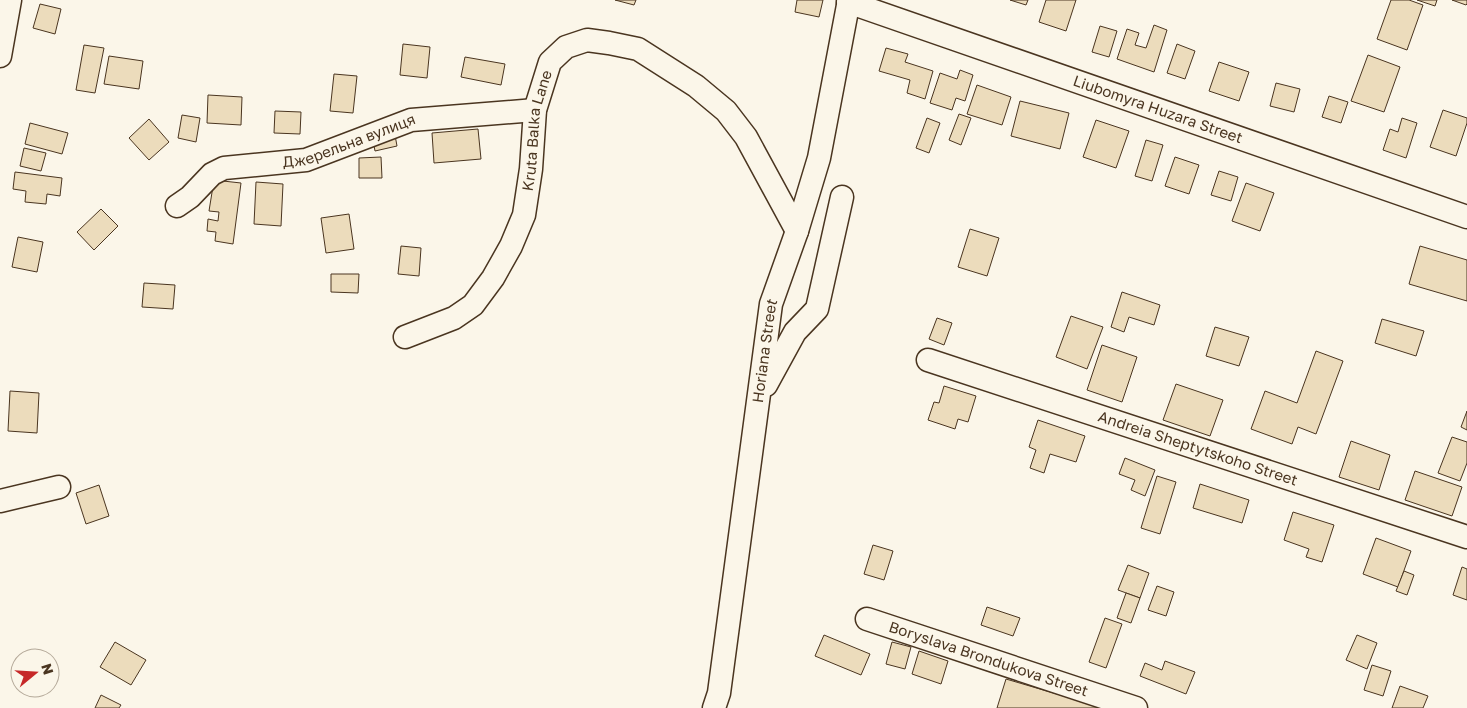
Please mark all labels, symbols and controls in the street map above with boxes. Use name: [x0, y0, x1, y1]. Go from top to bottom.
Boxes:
street label: Kruta Balka Lane: [518, 67, 555, 192]
street label: Liubomyra Huzara Street: [1071, 71, 1245, 146]
street label: Джерельна вулиця: [282, 109, 418, 170]
street label: Horiana Street: [748, 296, 780, 404]
street label: Andreia Sheptytskoho Street: [1096, 407, 1300, 489]
street label: Boryslava Brondukova Street: [887, 617, 1091, 700]
north arrow: [10, 648, 60, 698]
text: N: [38, 661, 58, 677]

